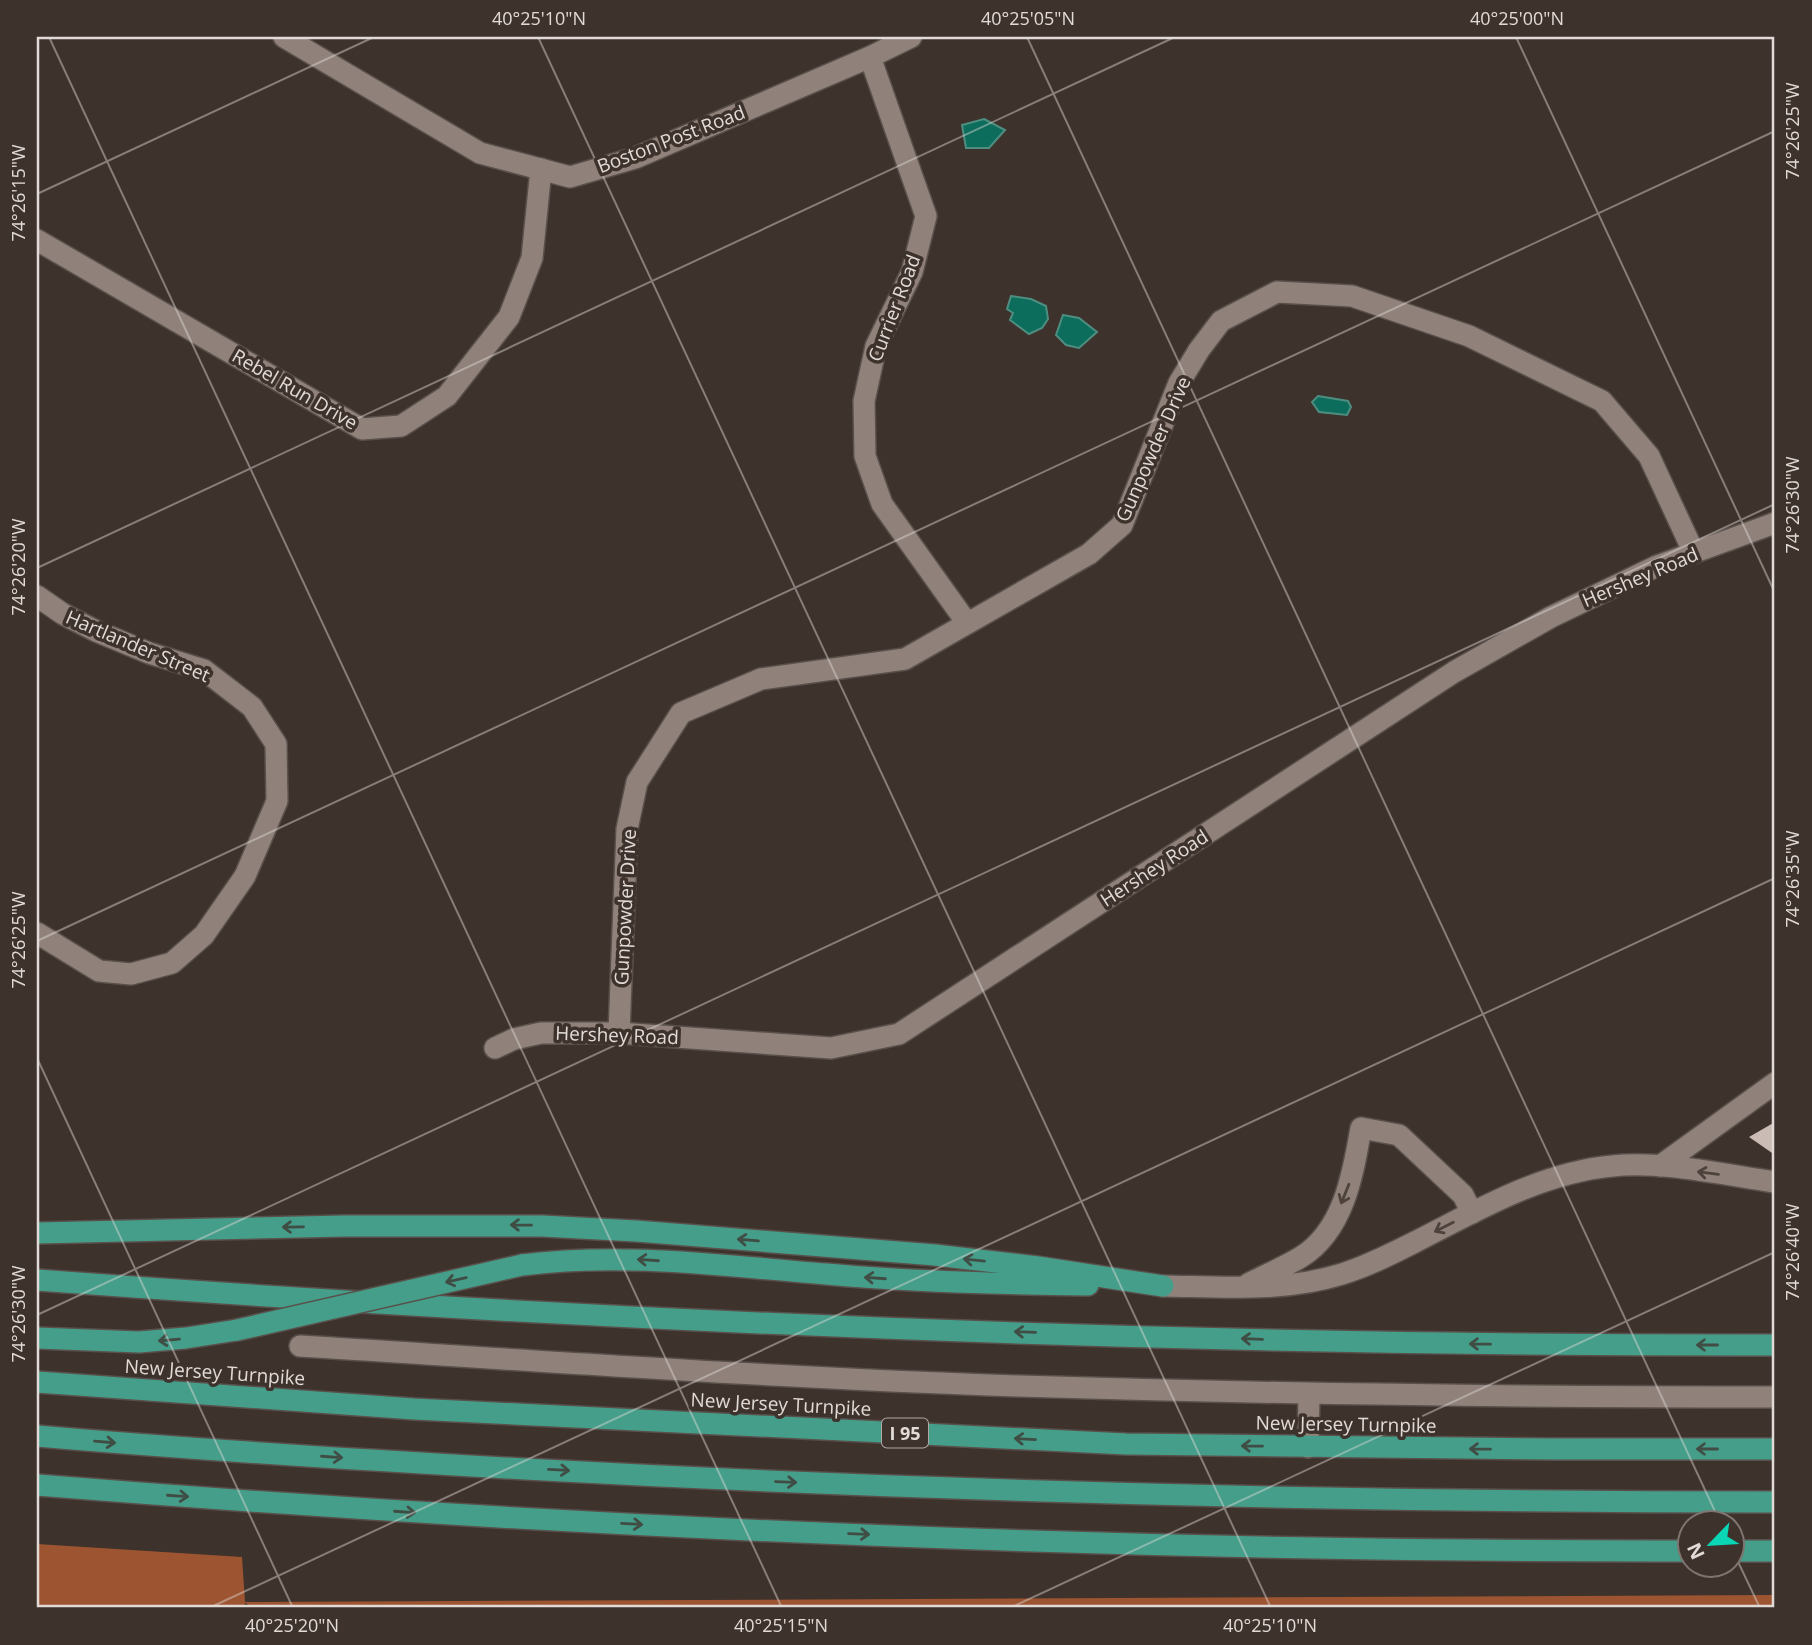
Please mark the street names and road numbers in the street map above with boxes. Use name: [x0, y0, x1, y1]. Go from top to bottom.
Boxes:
street label: Boston Post Road: [593, 99, 749, 179]
street label: Currier Road: [862, 251, 926, 365]
street label: Rebel Run Drive: [227, 343, 363, 435]
street label: Gunpowder Drive: [1109, 372, 1197, 526]
street label: Hershey Road: [1578, 541, 1702, 613]
street label: Hartlander Street: [62, 604, 214, 688]
street label: Hershey Road: [1095, 823, 1213, 913]
street label: Gunpowder Drive: [608, 828, 642, 986]
street label: Hershey Road: [555, 1020, 679, 1050]
street label: New Jersey Turnpike: [124, 1353, 306, 1391]
street label: New Jersey Turnpike: [690, 1386, 872, 1422]
street label: New Jersey Turnpike: [1255, 1409, 1437, 1439]
road number: I 95: [882, 1418, 928, 1448]

